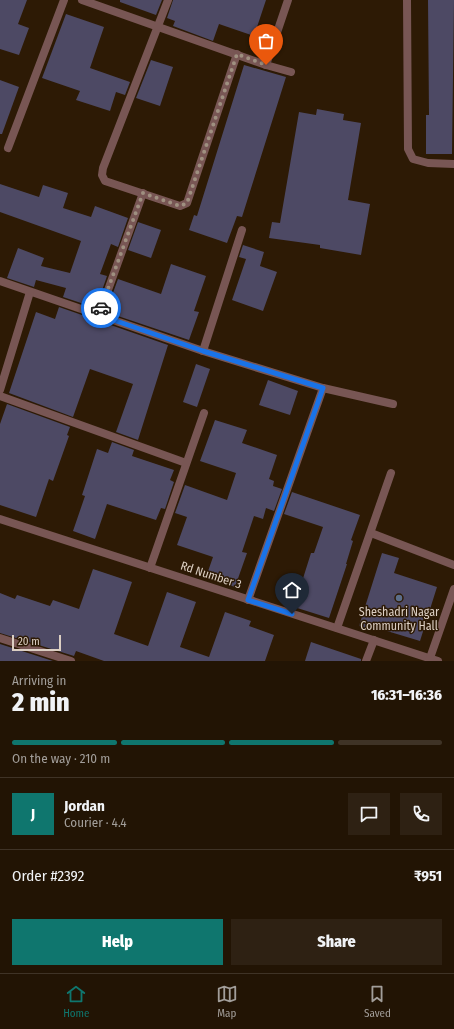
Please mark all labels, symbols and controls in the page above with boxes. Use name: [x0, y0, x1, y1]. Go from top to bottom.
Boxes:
pin: [249, 24, 283, 65]
icon: bag: [255, 30, 277, 52]
courier: [81, 288, 121, 328]
icon: car: [90, 297, 112, 319]
street label: Rd Number 3: [179, 559, 243, 591]
pin: [275, 573, 309, 614]
icon: home: [281, 579, 303, 601]
marker: Sheshadri Nagar Community Hall: [394, 593, 404, 603]
place label: Sheshadri Nagar Community Hall: [359, 605, 440, 633]
scale bar: [12, 633, 61, 652]
text: 20 m: [18, 635, 40, 648]
text: Arriving in: [12, 673, 66, 688]
text: 16:31–16:36: [371, 686, 442, 704]
text: 2 min: [12, 687, 70, 718]
text: On the way · 210 m: [12, 751, 110, 766]
button: chat: [348, 793, 390, 835]
button: phone: [400, 793, 442, 835]
text: Jordan: [64, 797, 105, 815]
text: J: [31, 805, 35, 823]
text: Courier · 4.4: [64, 815, 127, 830]
text: Order #2392: [12, 867, 84, 885]
text: ₹951: [414, 867, 442, 885]
button: Help: [12, 919, 223, 965]
button: Share: [231, 919, 442, 965]
tab: Home: [63, 983, 89, 1020]
tab: Map: [216, 983, 238, 1020]
tab: Saved: [364, 983, 391, 1020]

